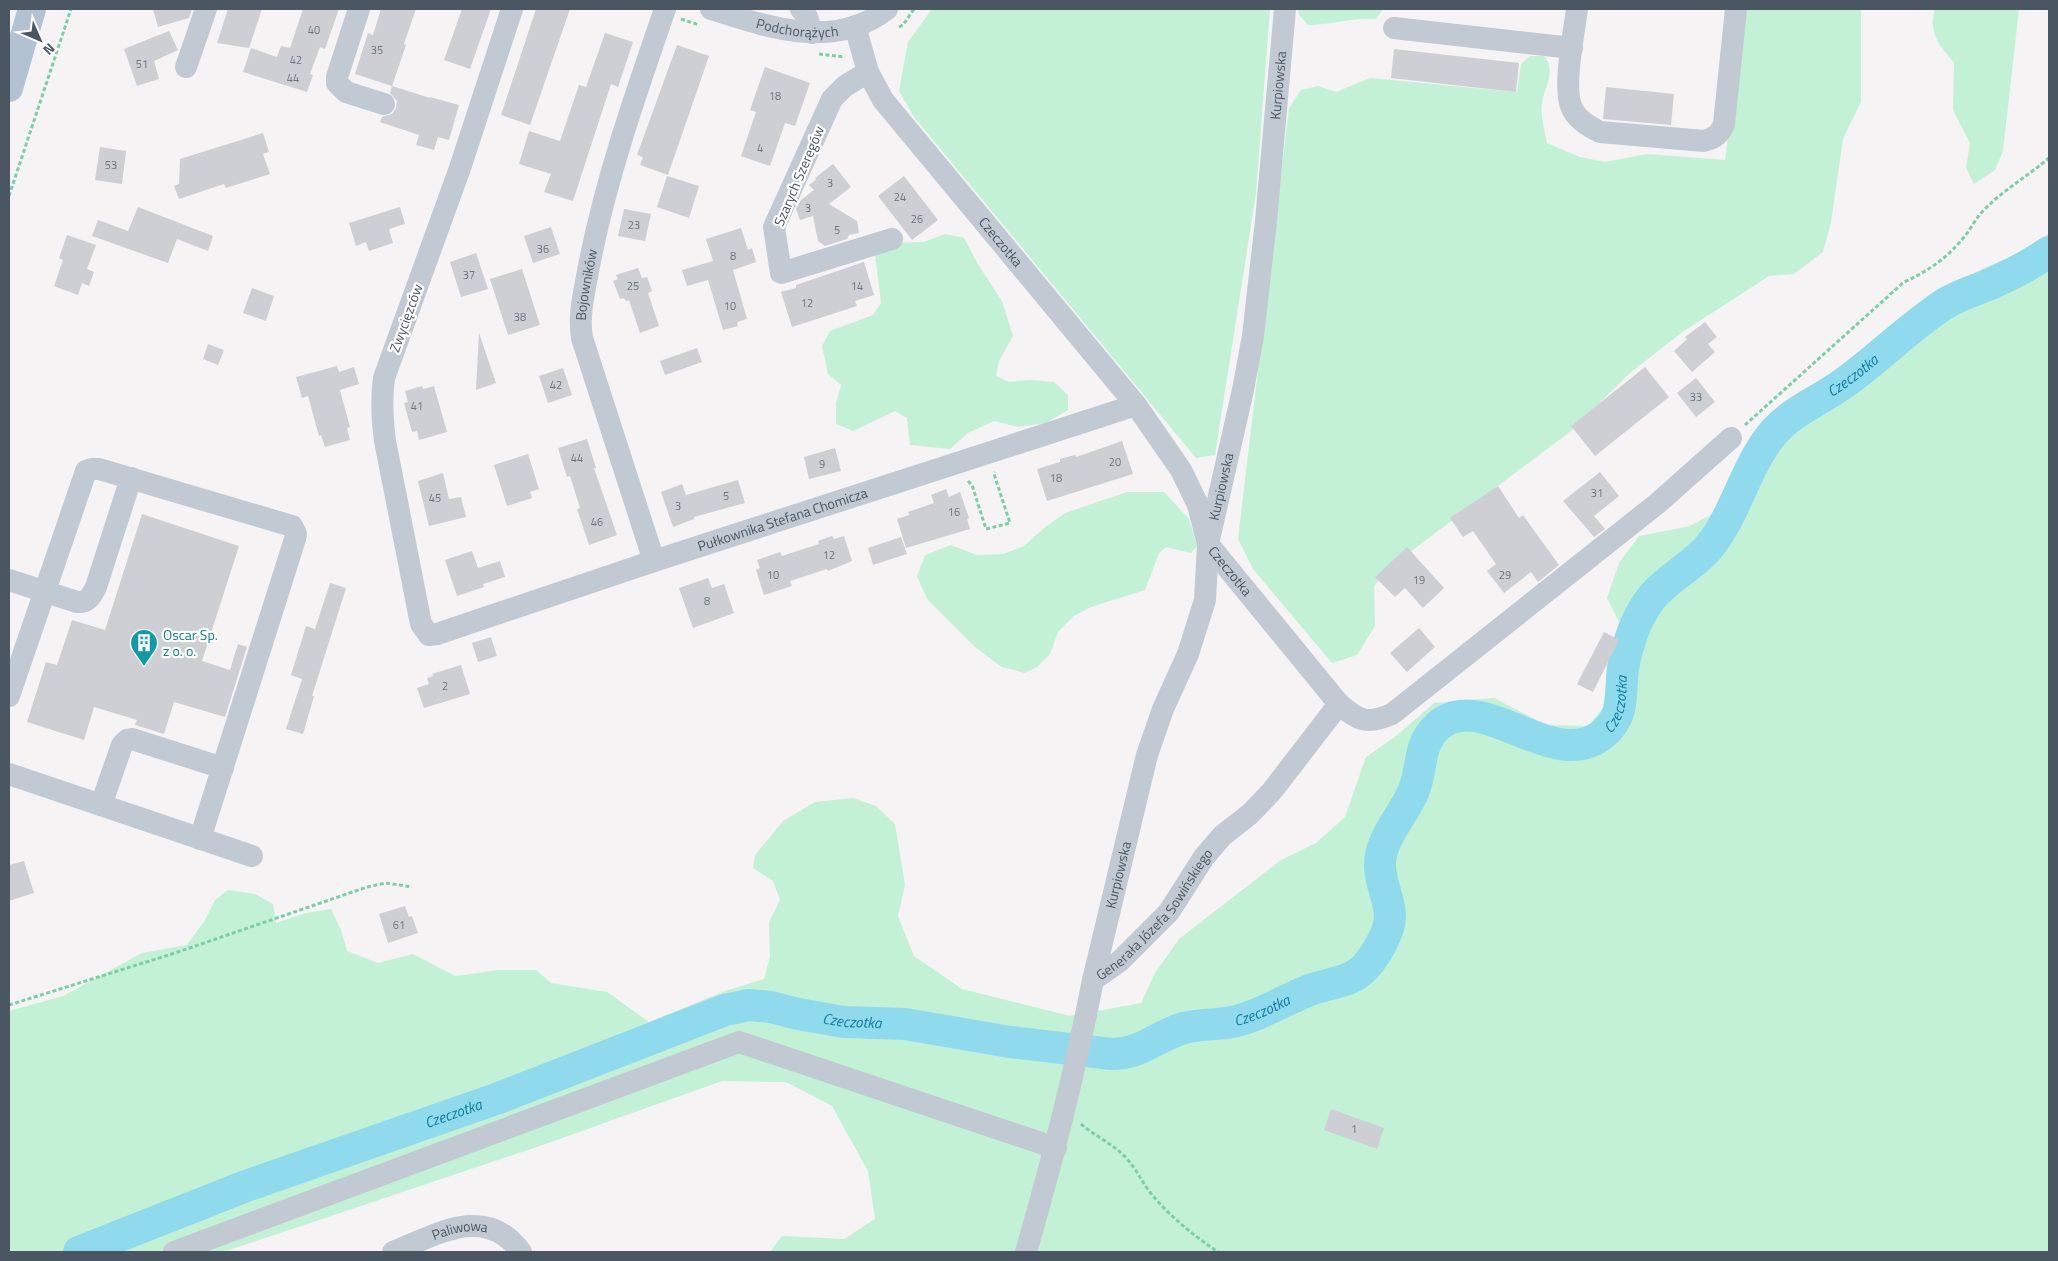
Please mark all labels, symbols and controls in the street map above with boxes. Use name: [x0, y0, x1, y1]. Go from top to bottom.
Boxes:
street label: Podchorążych: [754, 12, 840, 42]
north arrow: [15, 15, 65, 65]
house number: 40: [308, 22, 320, 38]
text: N: [39, 39, 60, 60]
house number: 35: [371, 42, 383, 58]
street label: Kurpiowska: [1264, 50, 1291, 120]
house number: 42: [290, 52, 302, 68]
house number: 51: [136, 56, 148, 72]
house number: 44: [287, 70, 299, 86]
house number: 18: [769, 88, 781, 104]
street label: Szarych Szeregów: [768, 122, 829, 229]
house number: 4: [757, 140, 763, 156]
house number: 53: [105, 157, 117, 173]
house number: 3: [827, 175, 833, 191]
house number: 24: [894, 189, 906, 205]
house number: 3: [805, 200, 811, 216]
house number: 26: [911, 211, 923, 227]
street label: Czeczotka: [974, 212, 1028, 271]
house number: 23: [628, 217, 640, 233]
house number: 5: [834, 222, 840, 238]
house number: 36: [537, 241, 549, 257]
street label: Bojowników: [570, 247, 602, 321]
house number: 8: [730, 248, 736, 264]
house number: 37: [463, 267, 475, 283]
house number: 25: [627, 278, 639, 294]
house number: 14: [851, 278, 863, 294]
street label: Zwycięzców: [383, 280, 428, 355]
house number: 12: [801, 295, 813, 311]
house number: 10: [724, 298, 736, 314]
house number: 38: [514, 309, 526, 325]
water label: Czeczotka: [1822, 348, 1884, 402]
house number: 42: [550, 377, 562, 393]
house number: 33: [1690, 389, 1702, 405]
house number: 41: [411, 398, 423, 414]
house number: 44: [571, 450, 583, 466]
street label: Kurpiowska: [1203, 451, 1238, 522]
house number: 20: [1109, 454, 1121, 470]
house number: 9: [819, 456, 825, 472]
house number: 18: [1050, 470, 1062, 486]
street label: Pułkownika Stefana Chomicza: [695, 482, 870, 556]
house number: 31: [1591, 485, 1603, 501]
house number: 5: [723, 488, 729, 504]
house number: 45: [429, 490, 441, 506]
house number: 3: [675, 498, 681, 514]
house number: 16: [948, 504, 960, 520]
house number: 46: [591, 514, 603, 530]
street label: Czeczotka: [1204, 541, 1257, 600]
house number: 12: [823, 547, 835, 563]
house number: 10: [767, 567, 779, 583]
house number: 29: [1499, 567, 1511, 583]
house number: 19: [1413, 572, 1425, 588]
house number: 8: [704, 593, 710, 609]
place label: Oscar Sp. z o. o.: [163, 624, 218, 661]
building icon: Oscar Sp. z o. o.: [129, 628, 159, 667]
water label: Czeczotka: [1598, 673, 1633, 738]
house number: 2: [442, 678, 448, 694]
street label: Kurpiowska: [1099, 839, 1136, 911]
street label: Generała Józefa Sowińskiego: [1091, 843, 1217, 985]
house number: 61: [393, 917, 405, 933]
water label: Czeczotka: [1231, 988, 1295, 1032]
water label: Czeczotka: [821, 1006, 883, 1034]
water label: Czeczotka: [421, 1092, 486, 1134]
house number: 1: [1351, 1121, 1357, 1137]
street label: Paliwowa: [428, 1215, 490, 1245]

